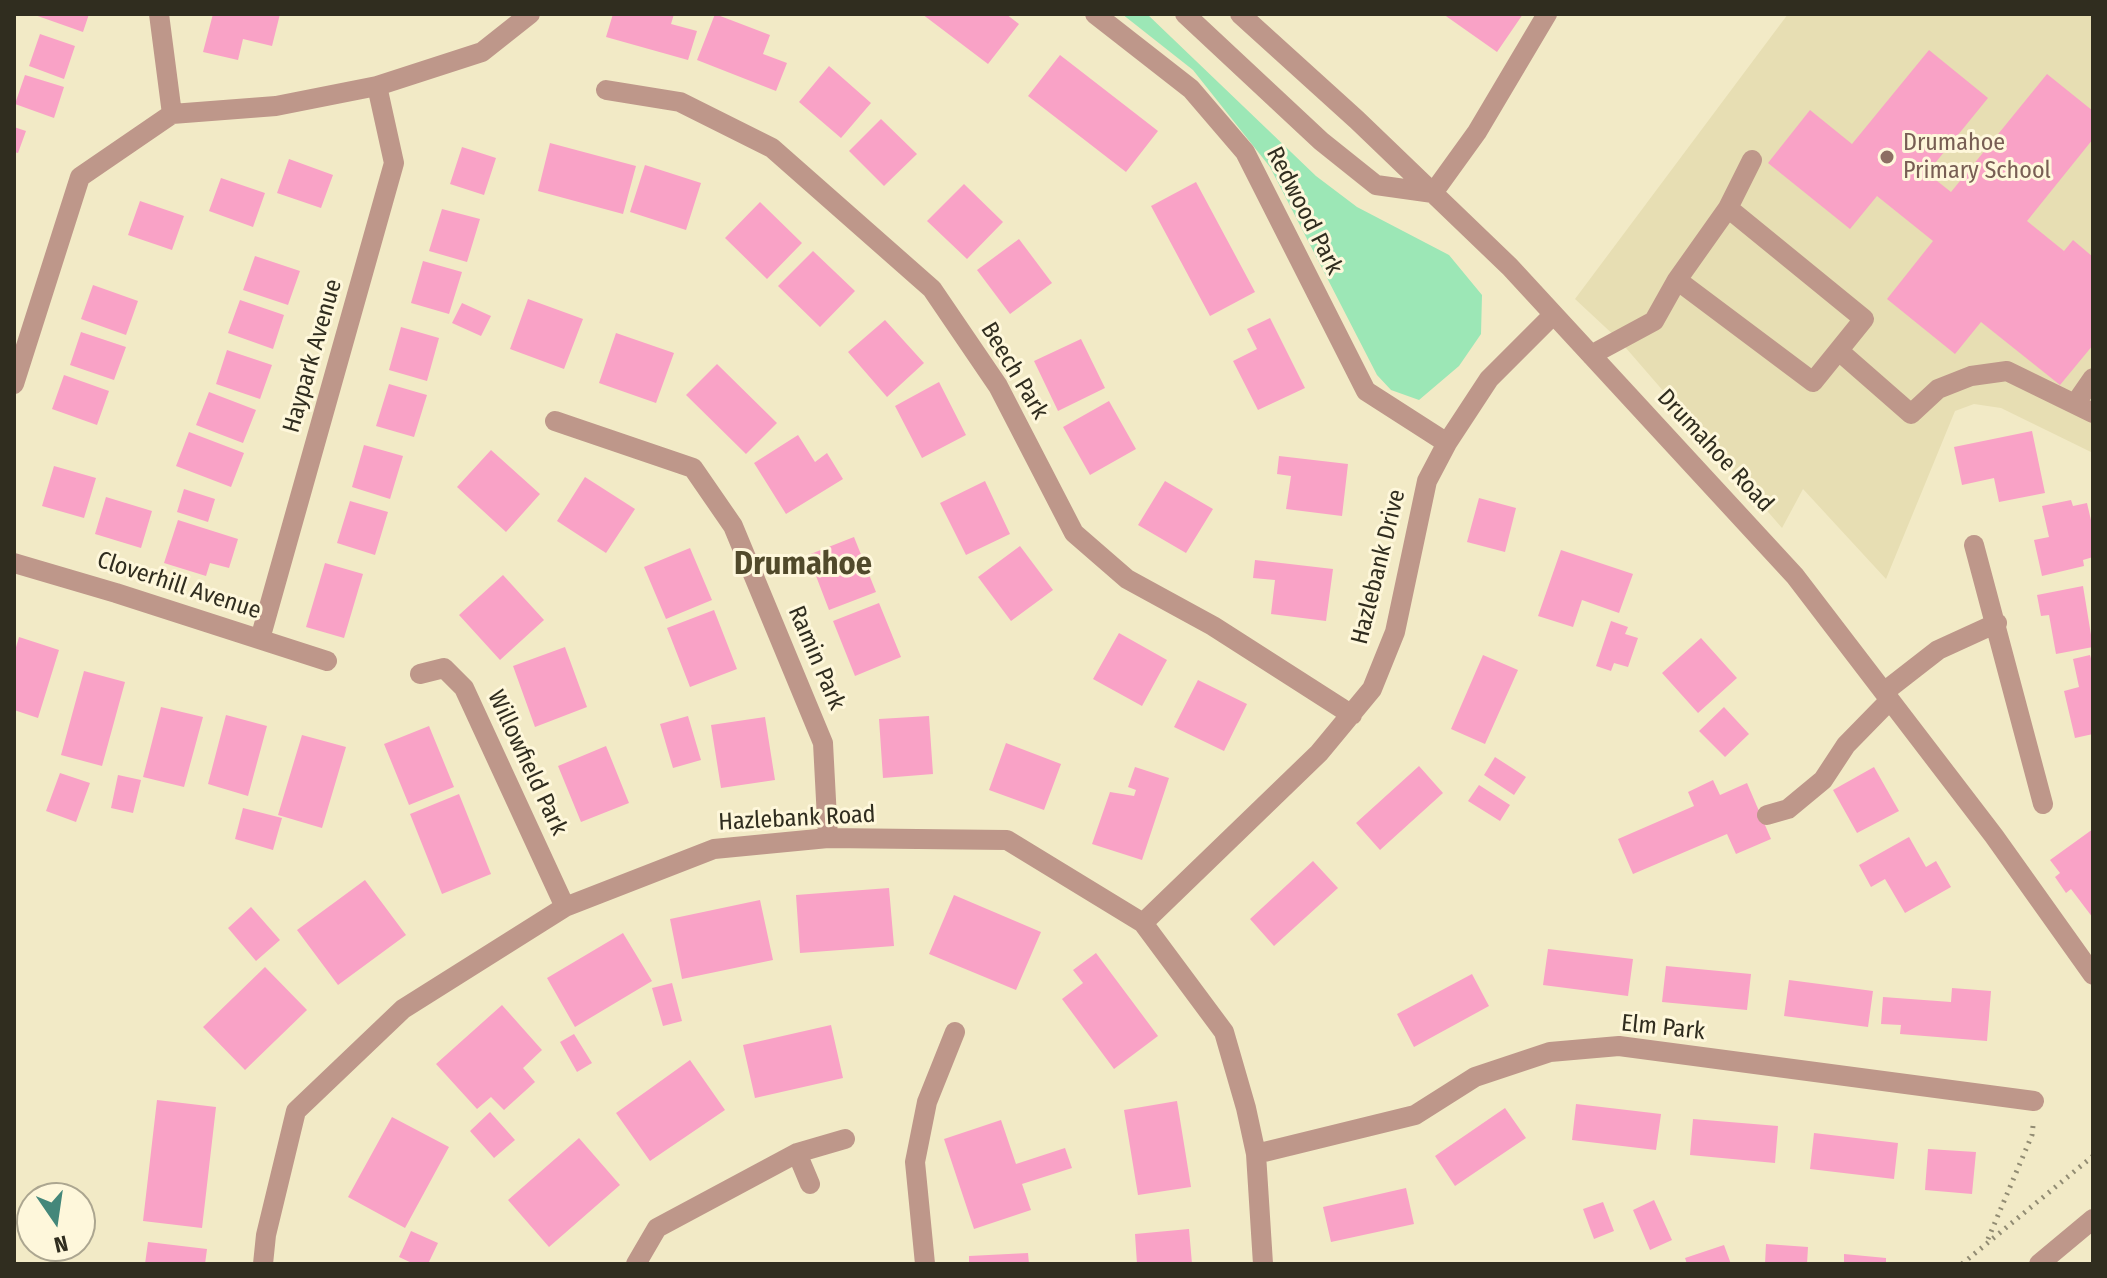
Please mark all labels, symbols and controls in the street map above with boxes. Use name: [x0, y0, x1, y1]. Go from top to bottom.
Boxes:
place label: Drumahoe Primary School: [1903, 129, 2051, 185]
street label: Redwood Park: [1259, 142, 1349, 280]
marker: Drumahoe Primary School: [1878, 148, 1896, 166]
street label: Haypark Avenue: [277, 276, 349, 436]
street label: Beech Park: [974, 317, 1054, 425]
street label: Drumahoe Road: [1651, 384, 1779, 518]
street label: Hazlebank Drive: [1346, 487, 1412, 647]
street label: Cloverhill Avenue: [93, 546, 265, 626]
district label: Drumahoe: [734, 546, 872, 584]
street label: Ramin Park: [781, 602, 851, 714]
street label: Willowfield Park: [481, 686, 573, 840]
street label: Hazlebank Road: [718, 801, 876, 837]
street label: Elm Park: [1620, 1009, 1706, 1047]
north arrow: [16, 1182, 96, 1262]
text: N: [52, 1229, 71, 1259]

